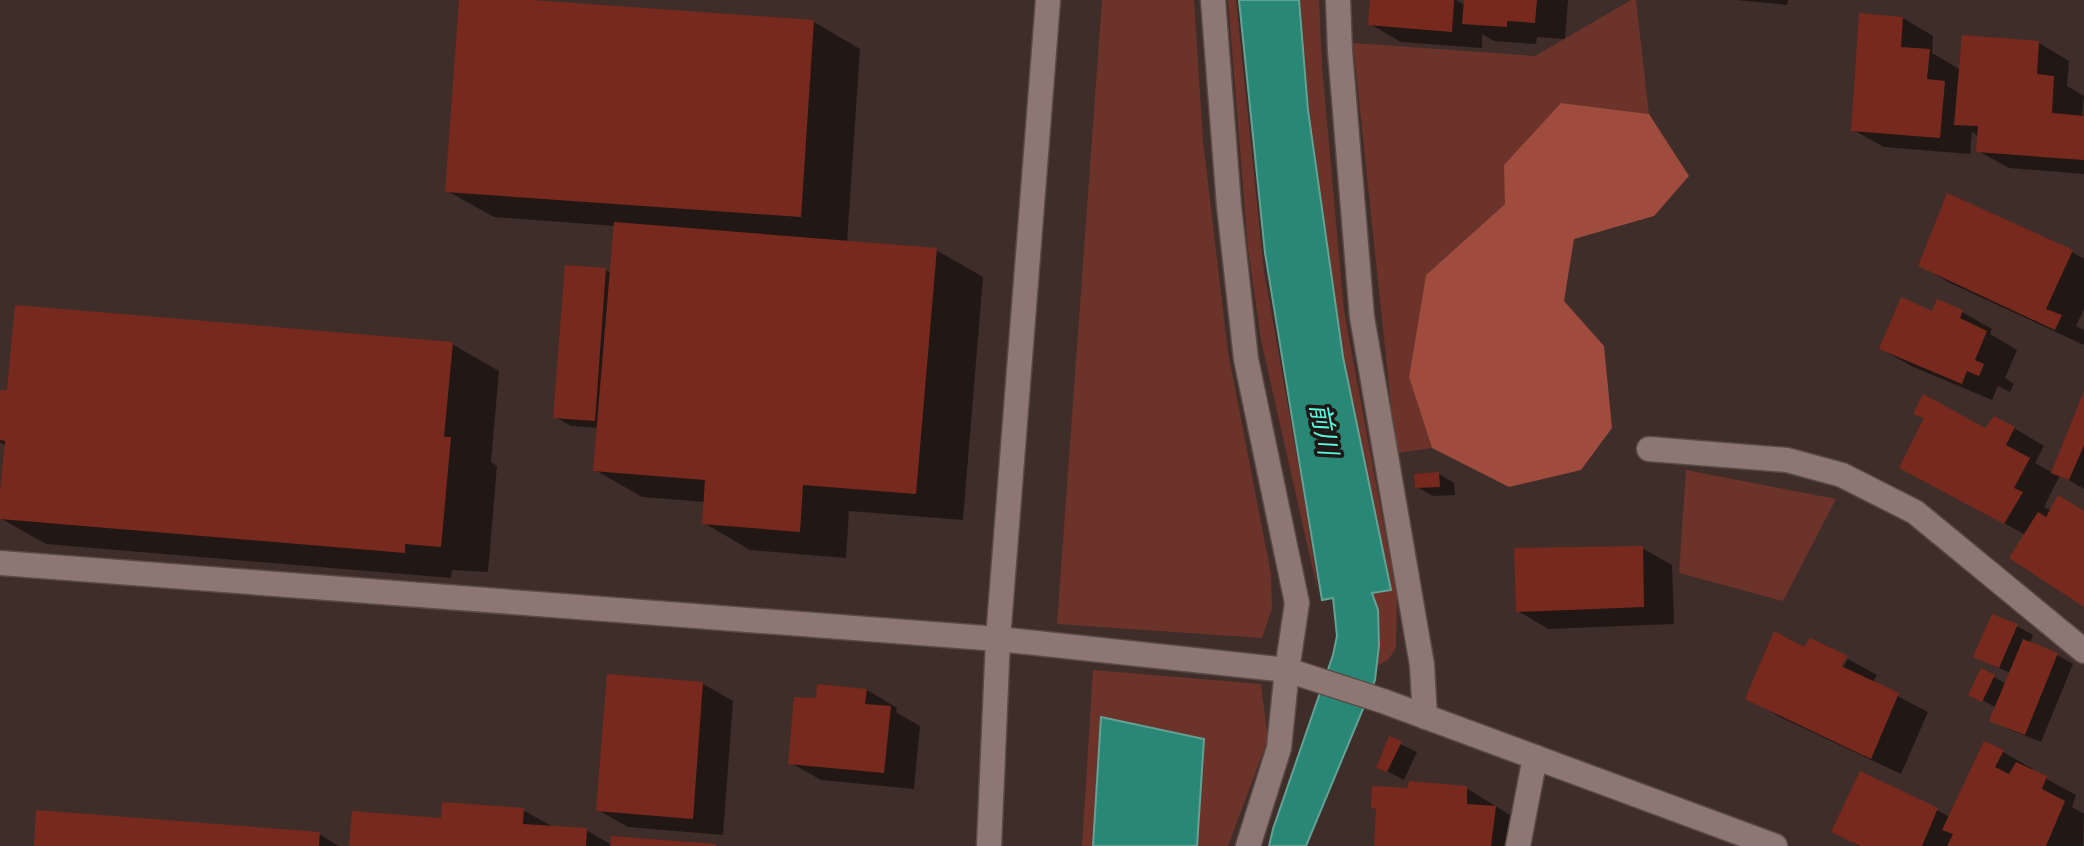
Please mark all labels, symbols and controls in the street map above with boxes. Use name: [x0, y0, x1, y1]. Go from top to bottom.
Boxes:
water label: 前川: [1305, 400, 1346, 460]

